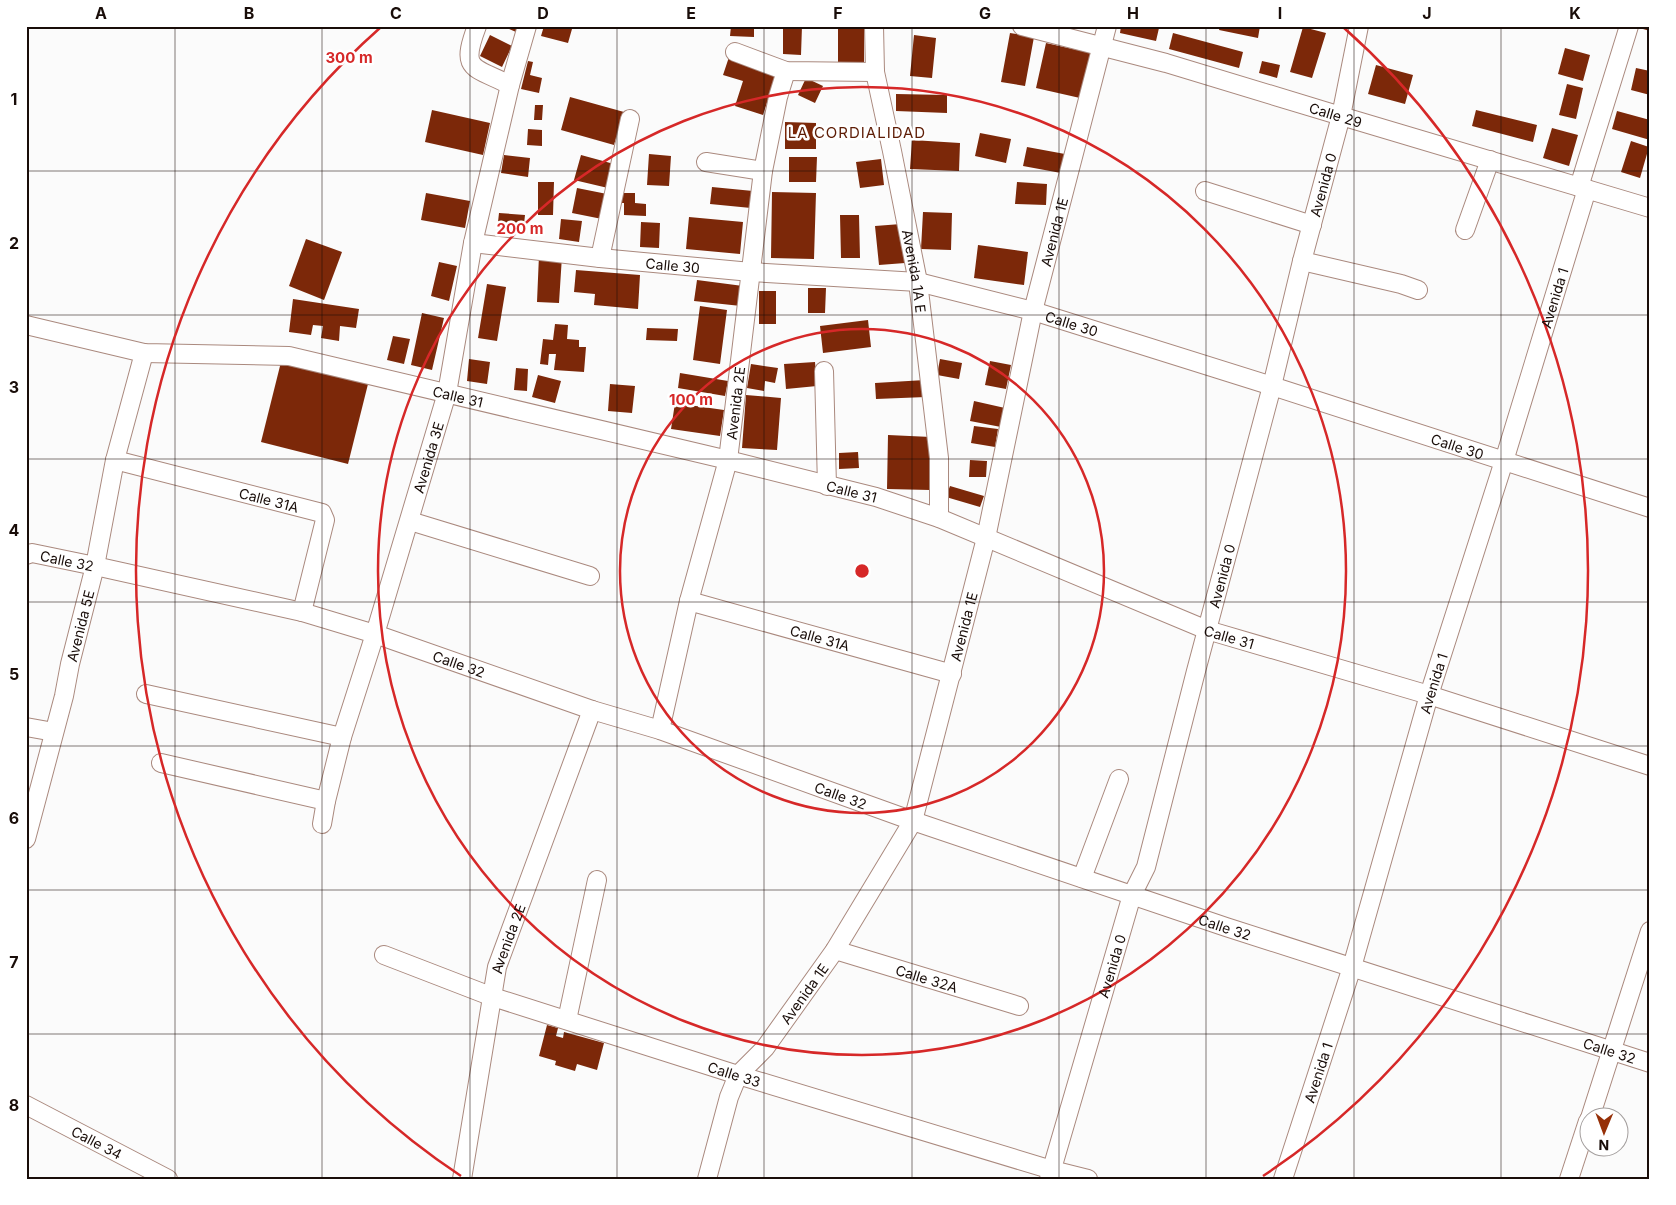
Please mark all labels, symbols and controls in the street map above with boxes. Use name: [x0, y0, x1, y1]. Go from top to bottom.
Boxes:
text: A: [95, 3, 107, 23]
text: B: [244, 3, 254, 23]
text: C: [390, 3, 402, 23]
text: D: [537, 3, 549, 23]
text: E: [686, 3, 696, 23]
text: F: [833, 3, 843, 23]
text: G: [979, 3, 991, 23]
text: H: [1127, 3, 1139, 23]
text: I: [1278, 3, 1282, 23]
text: J: [1422, 3, 1432, 23]
text: K: [1569, 3, 1581, 23]
text: 300 m: [325, 48, 373, 67]
text: 1: [11, 89, 17, 109]
street label: Calle 29: [1307, 98, 1364, 130]
district label: LA CORDIALIDAD: [788, 123, 926, 142]
street label: Avenida 0: [1306, 151, 1339, 218]
street label: Avenida 1E: [1036, 195, 1071, 268]
text: 200 m: [497, 219, 543, 238]
street label: Avenida 1A E: [899, 228, 930, 314]
text: 2: [9, 233, 19, 253]
street label: Calle 30: [645, 254, 701, 276]
street label: Avenida 1: [1537, 266, 1571, 330]
street label: Calle 30: [1043, 307, 1100, 339]
street label: Avenida 2E: [722, 365, 748, 440]
text: 3: [9, 377, 19, 397]
street label: Calle 31: [431, 382, 485, 410]
text: 100 m: [669, 390, 713, 409]
street label: Avenida 3E: [409, 419, 447, 495]
street label: Calle 30: [1429, 429, 1486, 462]
street label: Calle 31: [825, 476, 879, 505]
street label: Calle 31A: [237, 484, 301, 515]
text: 4: [9, 520, 20, 540]
street label: Avenida 0: [1205, 542, 1238, 610]
street label: Calle 32: [39, 546, 95, 574]
centre of rings: [853, 562, 871, 580]
street label: Avenida 5E: [62, 588, 97, 663]
street label: Avenida 1E: [946, 590, 980, 663]
street label: Calle 31A: [788, 621, 852, 654]
street label: Calle 31: [1202, 621, 1256, 652]
street label: Calle 32: [431, 646, 487, 680]
street label: Avenida 1: [1416, 651, 1450, 715]
text: 5: [9, 664, 19, 684]
street label: Calle 32: [813, 778, 869, 812]
text: 6: [9, 808, 19, 828]
street label: Avenida 2E: [488, 901, 528, 975]
street label: Calle 32: [1197, 910, 1253, 943]
street label: Avenida 0: [1094, 932, 1129, 1000]
text: 7: [9, 952, 19, 972]
street label: Avenida 1E: [777, 960, 831, 1027]
street label: Calle 32A: [894, 961, 960, 995]
street label: Calle 32: [1581, 1034, 1638, 1066]
street label: Avenida 1: [1300, 1040, 1335, 1105]
street label: Calle 33: [706, 1057, 763, 1090]
text: 8: [9, 1095, 19, 1115]
north arrow: [1578, 1108, 1628, 1158]
street label: Calle 34: [69, 1122, 125, 1162]
text: N: [1598, 1137, 1609, 1154]

